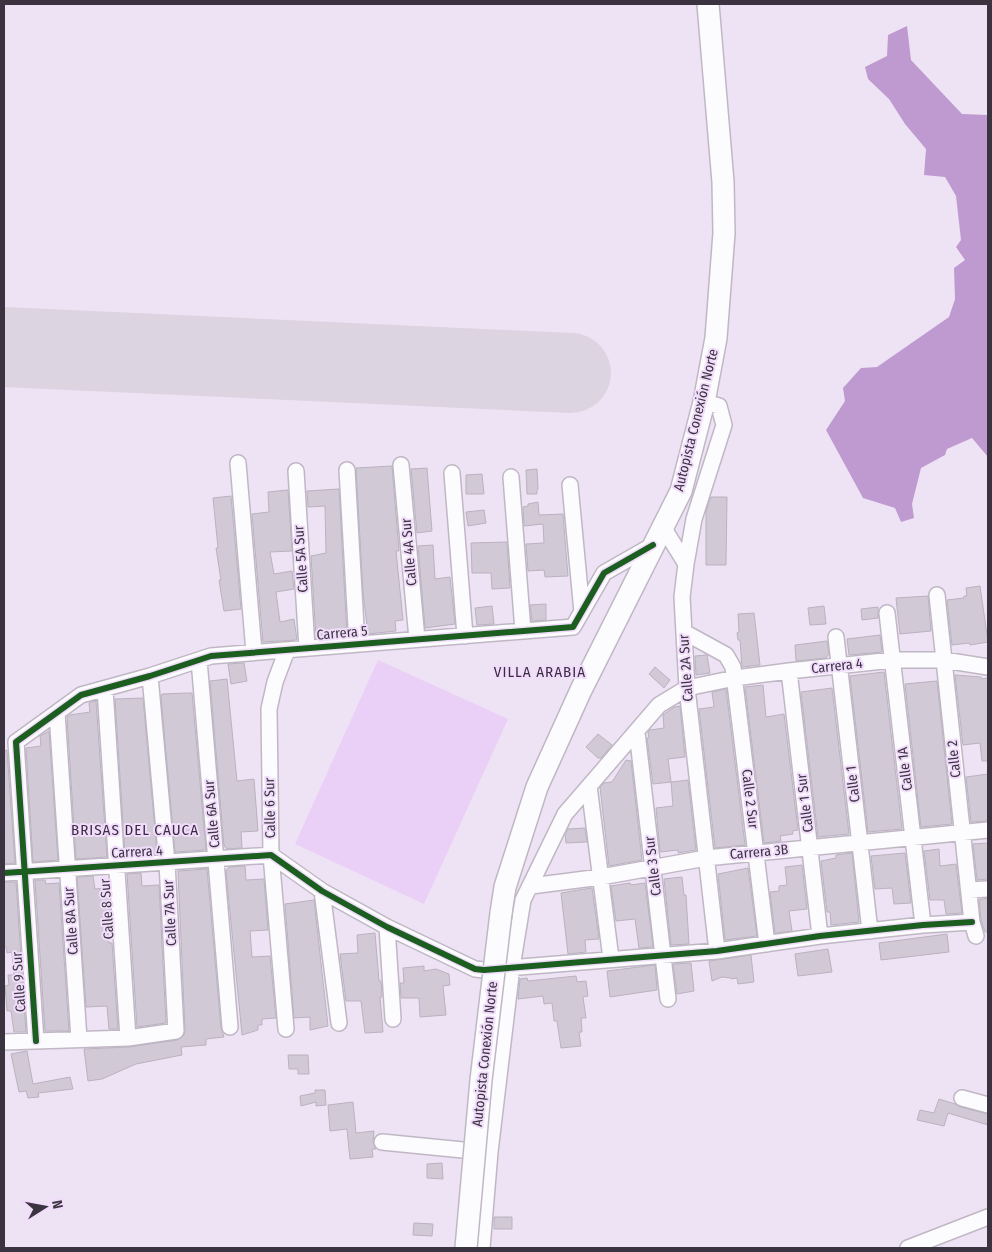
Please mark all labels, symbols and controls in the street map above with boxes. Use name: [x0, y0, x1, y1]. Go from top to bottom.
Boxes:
street label: Autopista Conexión Norte: [670, 347, 722, 493]
street label: Calle 4A Sur: [398, 517, 420, 587]
street label: Calle 5A Sur: [290, 525, 312, 593]
street label: Carrera 5: [316, 622, 368, 644]
street label: Calle 2A Sur: [675, 634, 697, 702]
street label: Carrera 4: [810, 655, 864, 677]
district label: VILLA ARABIA: [494, 663, 586, 681]
street label: Calle 2: [944, 740, 964, 778]
street label: Calle 1A: [894, 745, 916, 792]
street label: Calle 1: [842, 765, 864, 803]
street label: Calle 2 Sur: [738, 768, 762, 830]
street label: Calle 1 Sur: [793, 773, 817, 833]
street label: Calle 6 Sur: [261, 777, 279, 838]
street label: Calle 6A Sur: [201, 779, 223, 849]
district label: BRISAS DEL CAUCA: [71, 821, 199, 839]
street label: Calle 3 Sur: [641, 835, 665, 897]
street label: Carrera 3B: [729, 841, 789, 863]
street label: Carrera 4: [111, 842, 163, 862]
street label: Calle 8 Sur: [96, 878, 118, 940]
street label: Calle 7A Sur: [160, 879, 180, 947]
street label: Calle 8A Sur: [60, 886, 82, 956]
street label: Calle 9 Sur: [8, 951, 30, 1013]
street label: Autopista Conexión Norte: [469, 980, 501, 1128]
north arrow: [20, 1182, 70, 1232]
text: N: [48, 1199, 66, 1210]

